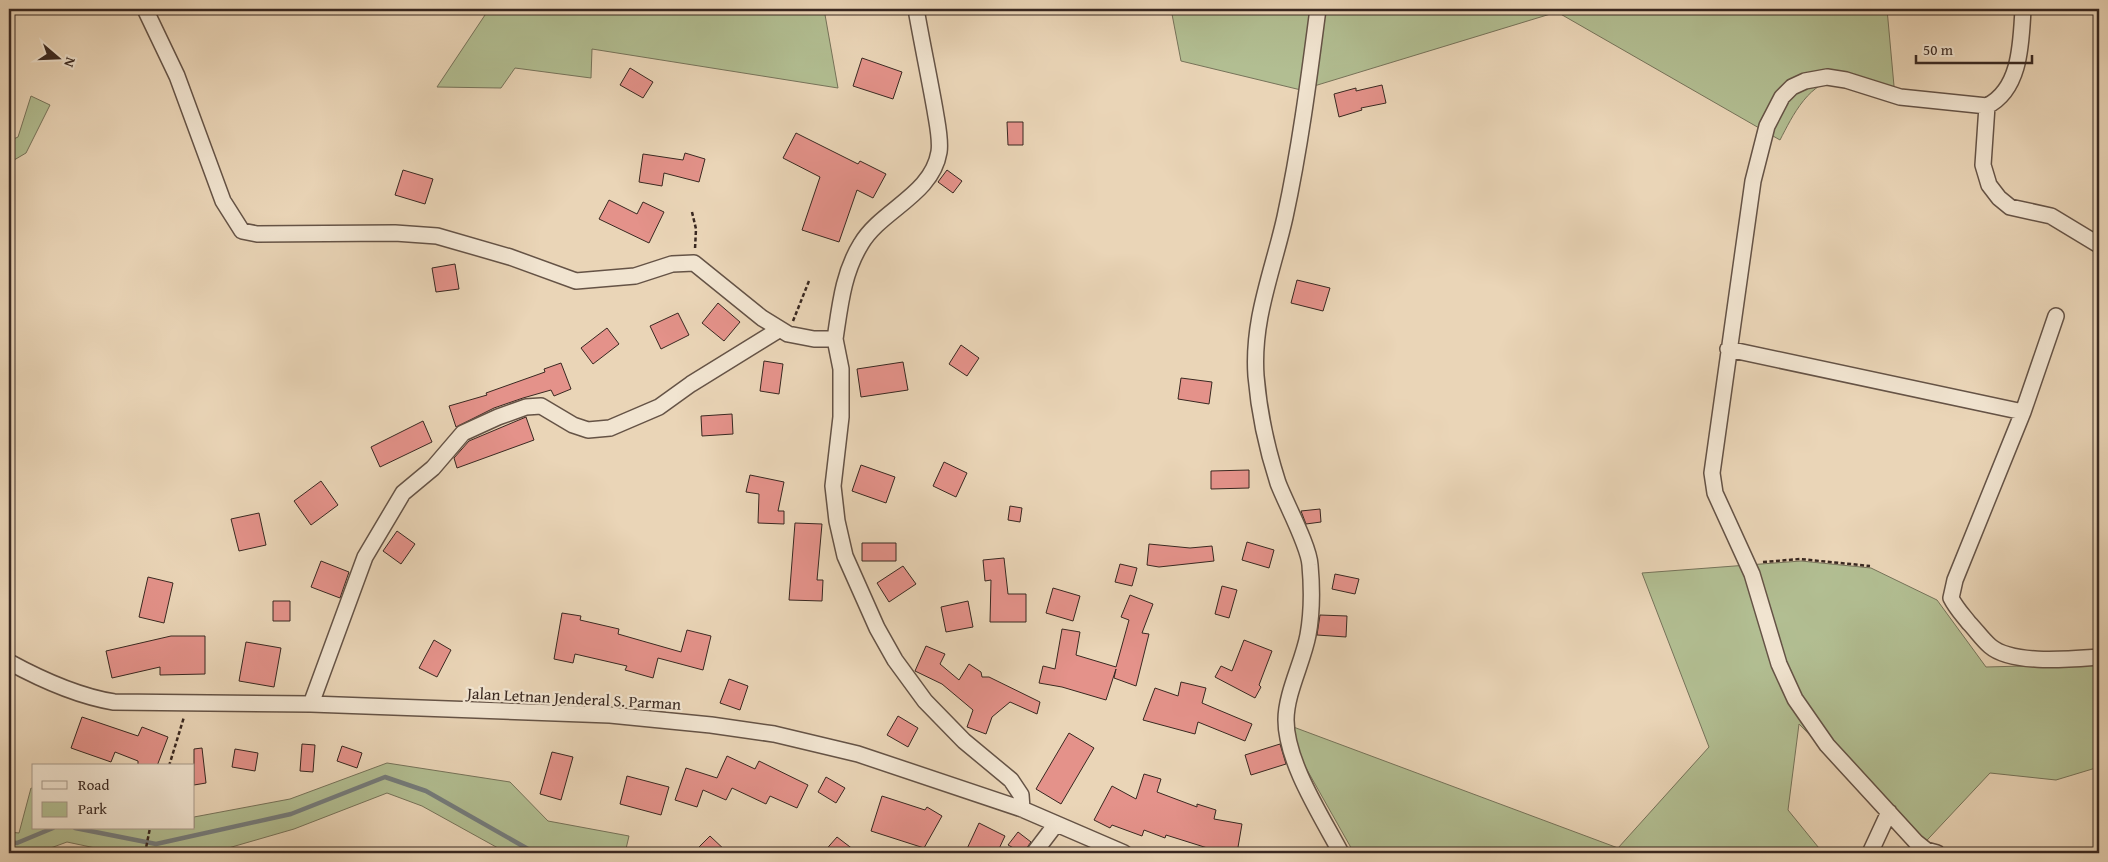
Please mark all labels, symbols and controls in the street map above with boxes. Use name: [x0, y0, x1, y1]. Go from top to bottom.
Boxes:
north arrow: [32, 32, 82, 82]
scale bar: [1916, 32, 2032, 64]
text: 50 m: [1923, 39, 1954, 60]
text: N: [59, 55, 81, 71]
street label: Jalan Letnan Jenderal S. Parman: [464, 680, 682, 716]
legend: [32, 764, 195, 830]
text: Road: [78, 774, 109, 795]
text: Park: [78, 798, 107, 819]

